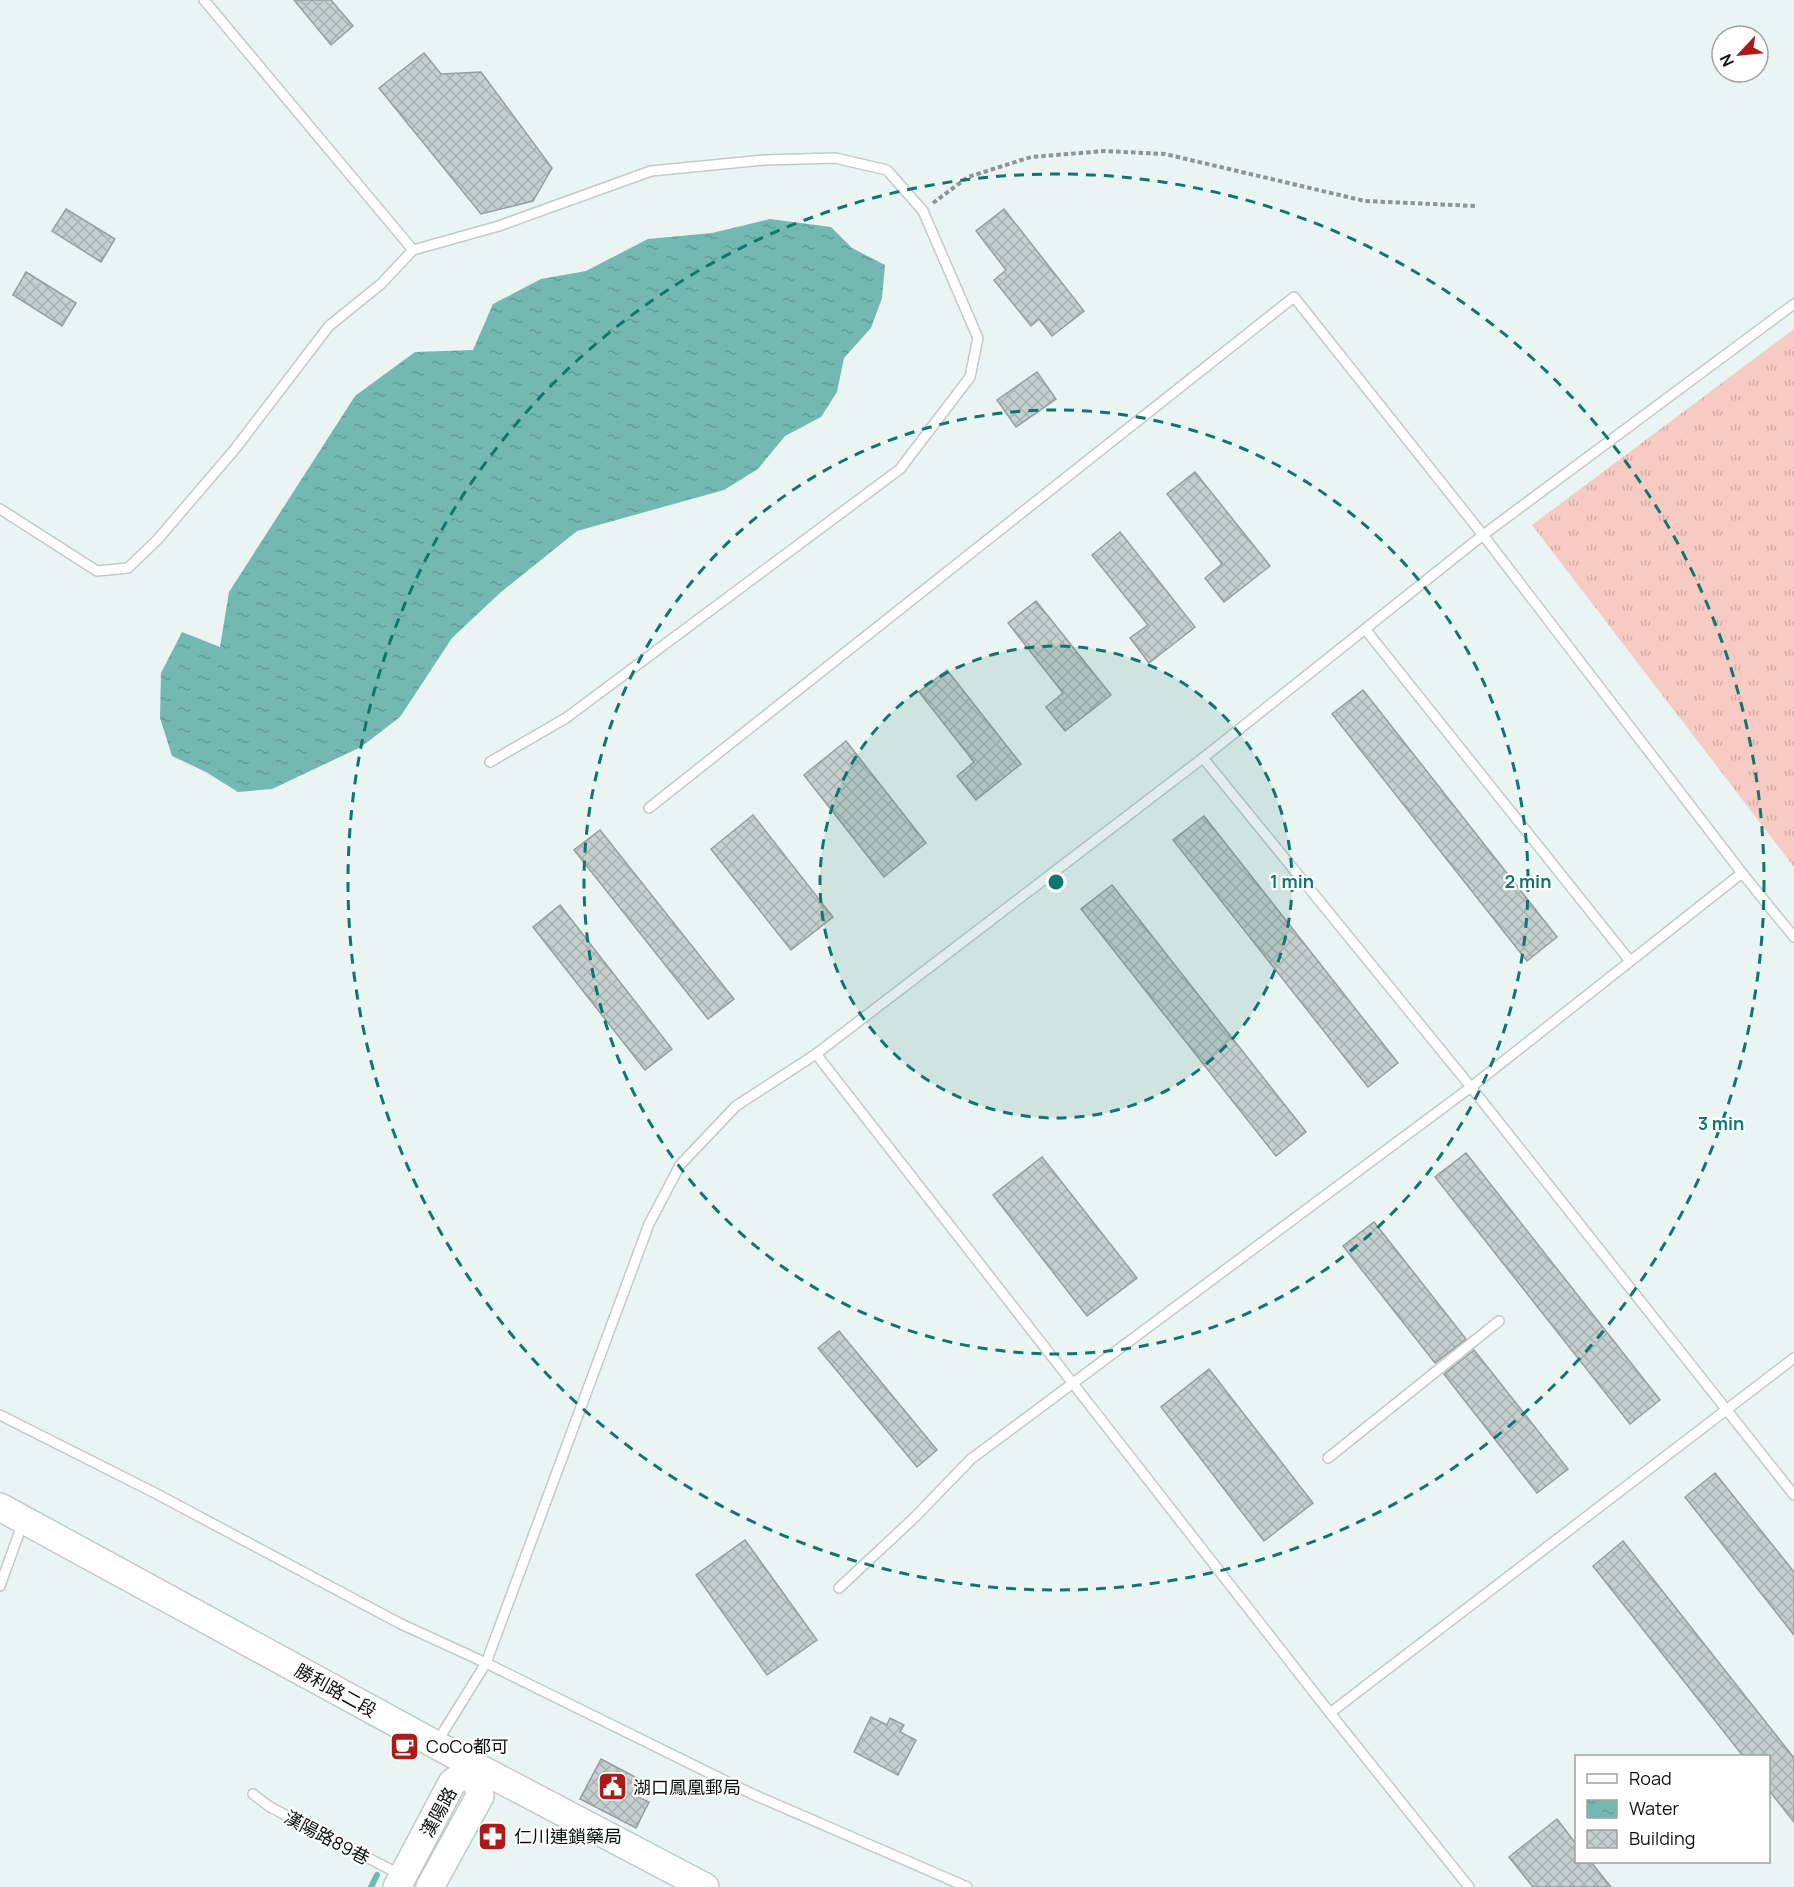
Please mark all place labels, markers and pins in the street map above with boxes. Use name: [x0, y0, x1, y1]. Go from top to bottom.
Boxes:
centre of rings: [1046, 872, 1066, 892]
cafe icon: CoCo都可: [389, 1730, 421, 1762]
place label: CoCo都可: [426, 1734, 509, 1758]
public building icon: 湖口鳳凰郵局: [596, 1771, 628, 1803]
place label: 湖口鳳凰郵局: [633, 1775, 741, 1799]
pharmacy icon: 仁川連鎖藥局: [477, 1820, 509, 1852]
place label: 仁川連鎖藥局: [514, 1824, 622, 1848]

